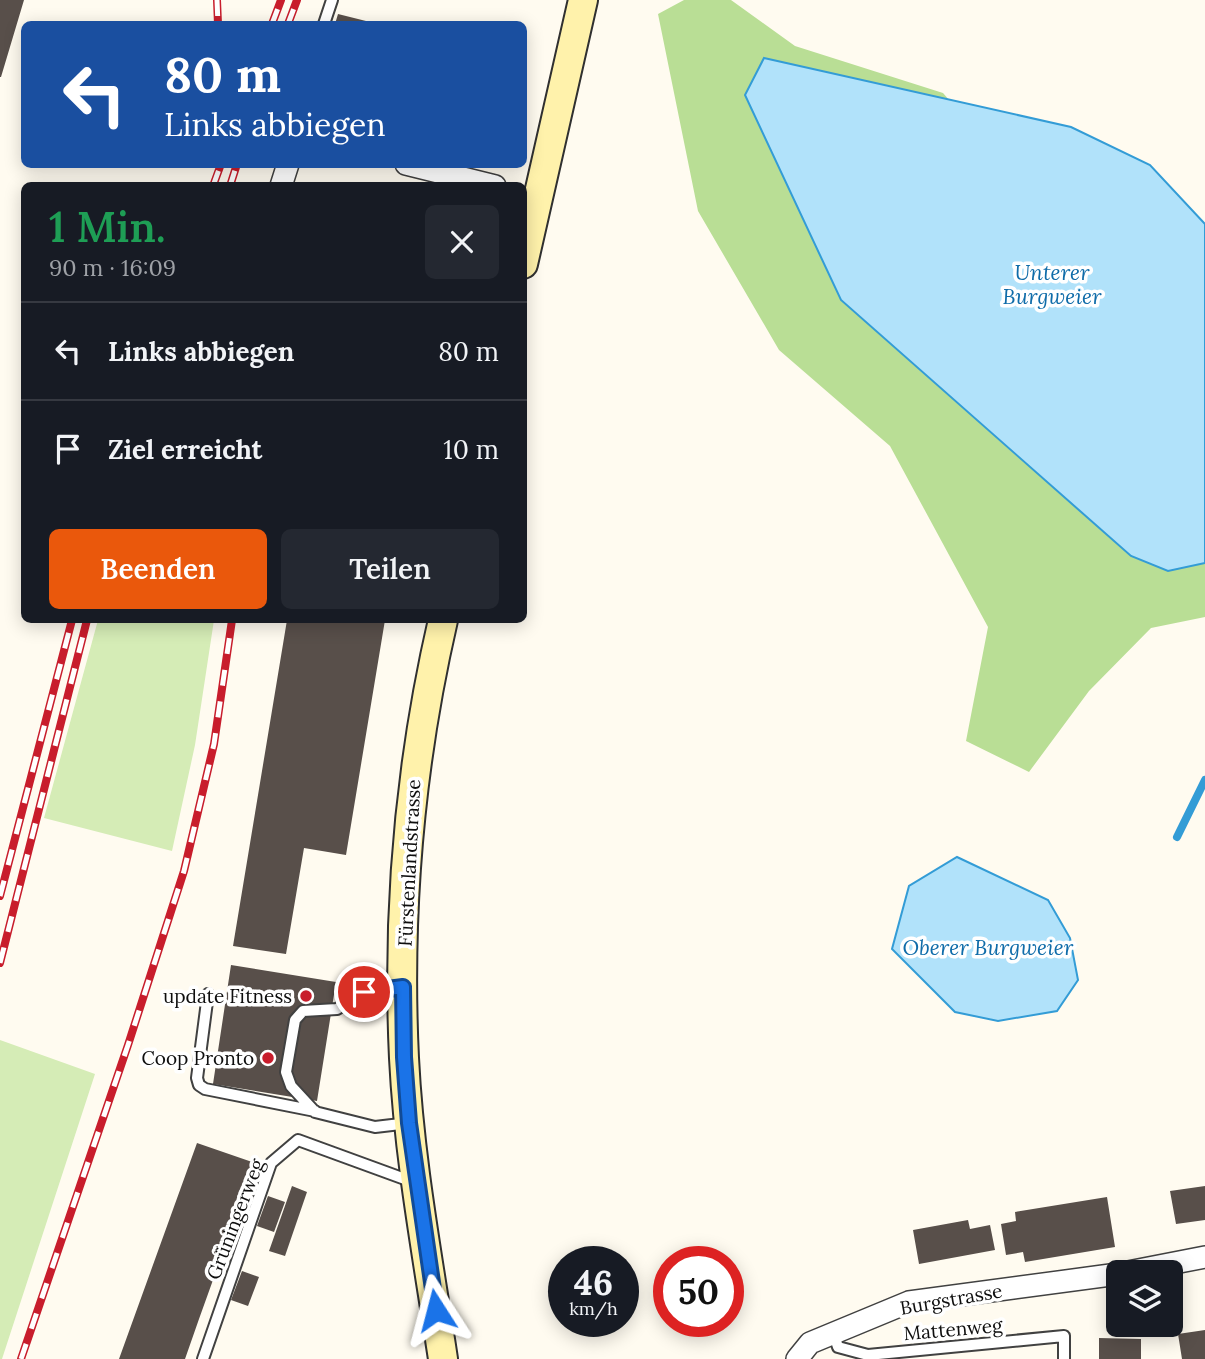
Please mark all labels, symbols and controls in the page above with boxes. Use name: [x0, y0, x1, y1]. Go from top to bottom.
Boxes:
text: 80 m: [164, 43, 281, 105]
icon: left: [49, 49, 140, 140]
text: Links abbiegen: [164, 104, 386, 145]
text: 1 Min.: [49, 200, 166, 254]
button: close: [425, 205, 499, 279]
text: 90 m · 16:09: [49, 253, 176, 282]
water label: Unterer Burgweier: [1002, 259, 1102, 310]
icon: left: [49, 332, 87, 370]
text: Links abbiegen: [108, 335, 294, 368]
text: 80 m: [438, 335, 499, 368]
icon: arrive: [49, 430, 87, 468]
text: Ziel erreicht: [108, 433, 262, 466]
text: 10 m: [443, 433, 499, 466]
button: Beenden: [49, 529, 267, 609]
button: Teilen: [281, 529, 499, 609]
street label: Fürstenlandstrasse: [393, 779, 425, 947]
water label: Oberer Burgweier: [903, 934, 1074, 961]
pin: [334, 962, 394, 1022]
icon: arrive: [345, 973, 383, 1011]
place label: update Fitness: [163, 984, 292, 1008]
marker: update Fitness: [298, 988, 314, 1004]
place label: Coop Pronto: [142, 1046, 254, 1070]
marker: Coop Pronto: [260, 1050, 276, 1066]
street label: Grüningerweg: [201, 1155, 269, 1283]
speed limit sign: 50: [653, 1246, 744, 1337]
text: 46: [574, 1260, 613, 1305]
map controls: [1106, 1260, 1183, 1337]
button: layers: [1106, 1260, 1183, 1337]
position arrow: [399, 1273, 473, 1347]
street label: Burgstrasse: [898, 1278, 1004, 1320]
text: km/h: [569, 1297, 618, 1320]
street label: Mattenweg: [902, 1313, 1004, 1345]

